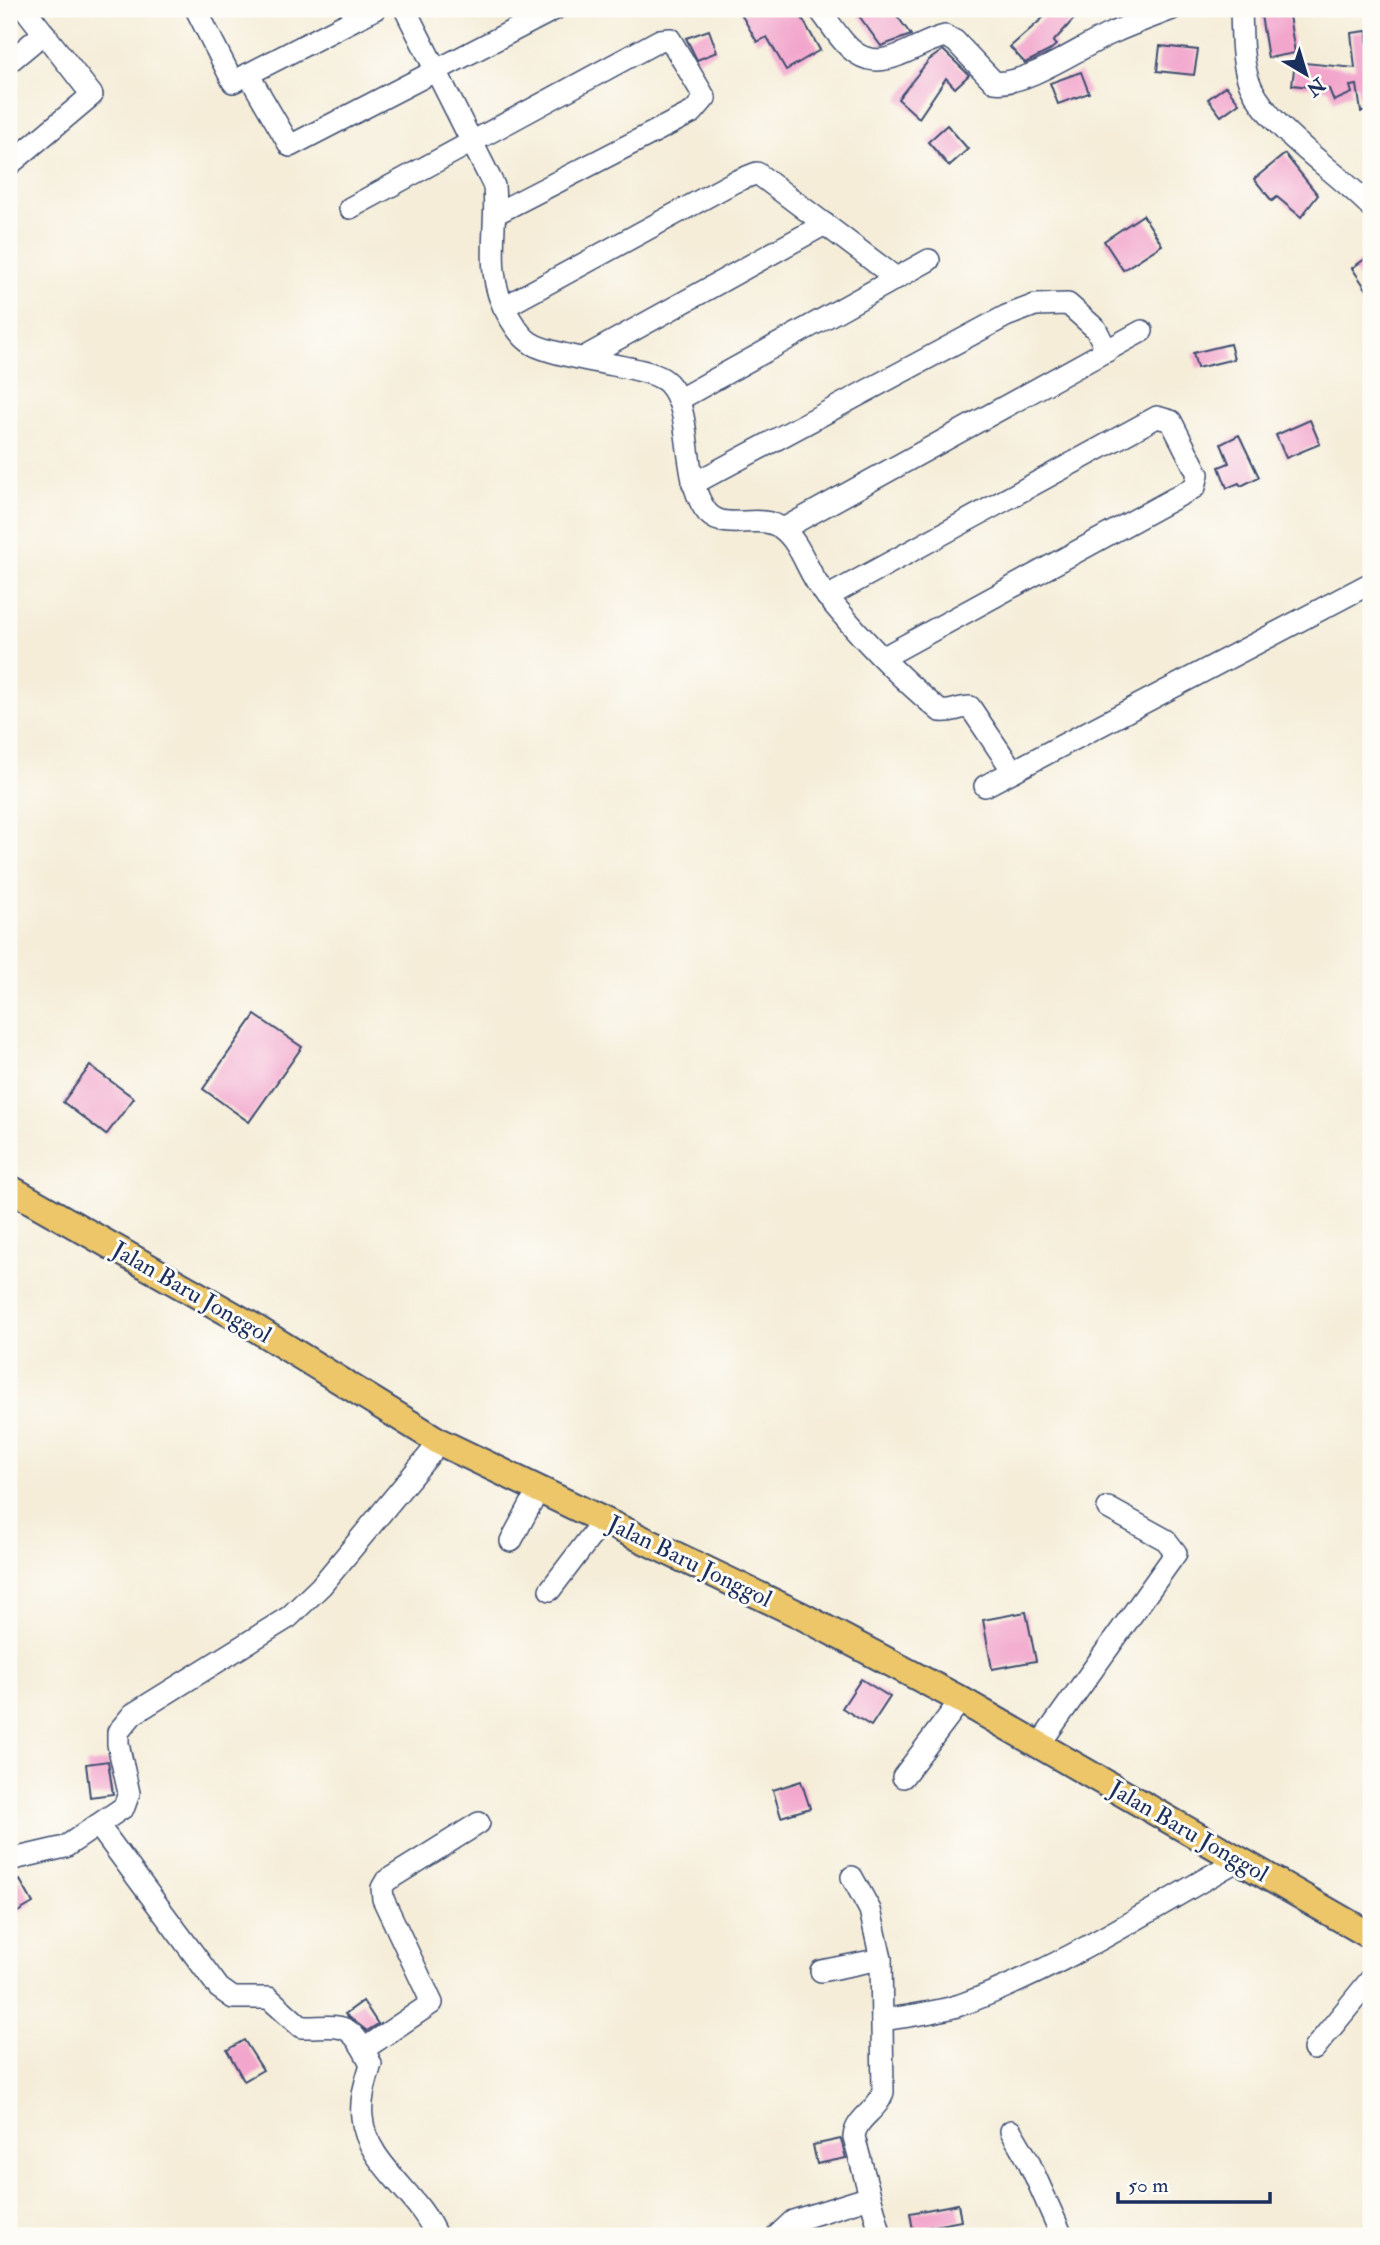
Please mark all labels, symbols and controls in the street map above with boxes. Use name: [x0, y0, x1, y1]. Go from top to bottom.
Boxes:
north arrow: [1272, 38, 1342, 108]
text: N: [1301, 71, 1331, 102]
street label: Jalan Baru Jonggol: [106, 1234, 277, 1351]
street label: Jalan Baru Jonggol: [602, 1508, 777, 1615]
street label: Jalan Baru Jonggol: [1103, 1773, 1274, 1890]
scale bar: [1118, 2161, 1270, 2205]
text: 50 m: [1128, 2172, 1169, 2199]

